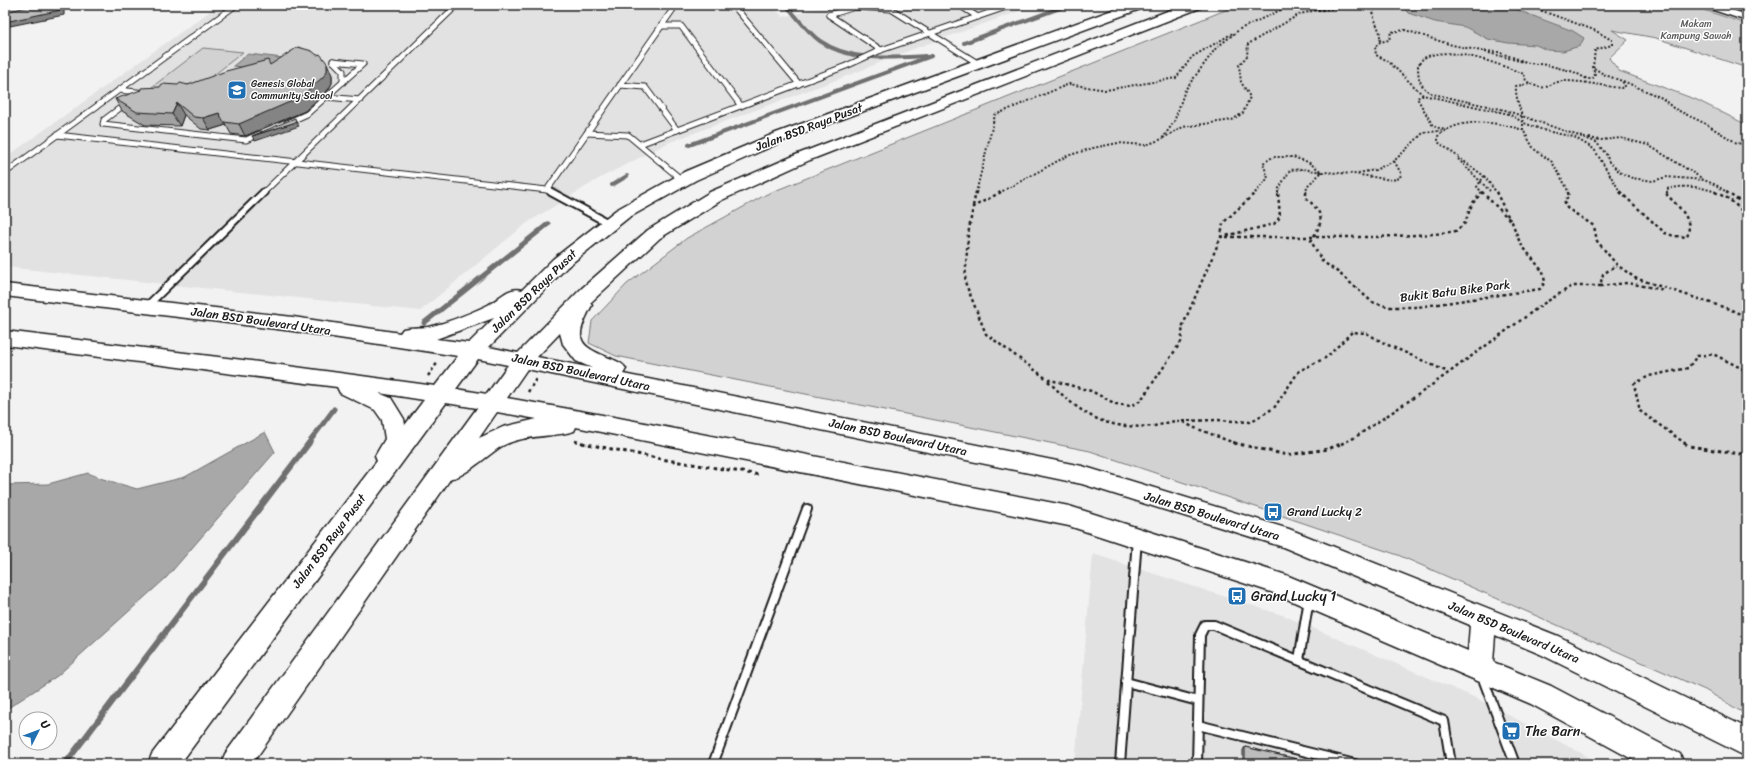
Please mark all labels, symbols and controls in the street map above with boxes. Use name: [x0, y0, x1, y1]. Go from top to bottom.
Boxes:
park label: Makam Kampung Sawah: [1661, 15, 1731, 45]
place label: Genesis Global Community School: [251, 75, 334, 105]
school or university icon: Genesis Global Community School: [226, 79, 248, 101]
street label: Jalan BSD Raya Pusat: [751, 96, 867, 158]
street label: Jalan BSD Raya Pusat: [485, 243, 583, 339]
street label: Bukit Batu Bike Park: [1399, 273, 1511, 309]
street label: Jalan BSD Boulevard Utara: [189, 300, 332, 342]
street label: Jalan BSD Boulevard Utara: [509, 346, 652, 397]
street label: Jalan BSD Boulevard Utara: [826, 411, 969, 462]
street label: Jalan BSD Boulevard Utara: [1141, 485, 1282, 547]
street label: Jalan BSD Raya Pusat: [285, 488, 373, 594]
bus stop icon: Grand Lucky 2: [1262, 501, 1284, 523]
place label: Grand Lucky 2: [1287, 501, 1362, 523]
place label: Grand Lucky 1: [1251, 584, 1336, 609]
bus stop icon: Grand Lucky 1: [1226, 585, 1248, 607]
street label: Jalan BSD Boulevard Utara: [1444, 594, 1583, 670]
north arrow: [18, 711, 58, 751]
text: U: [36, 716, 55, 734]
place label: The Barn: [1525, 719, 1581, 744]
supermarket icon: The Barn: [1500, 720, 1522, 742]

